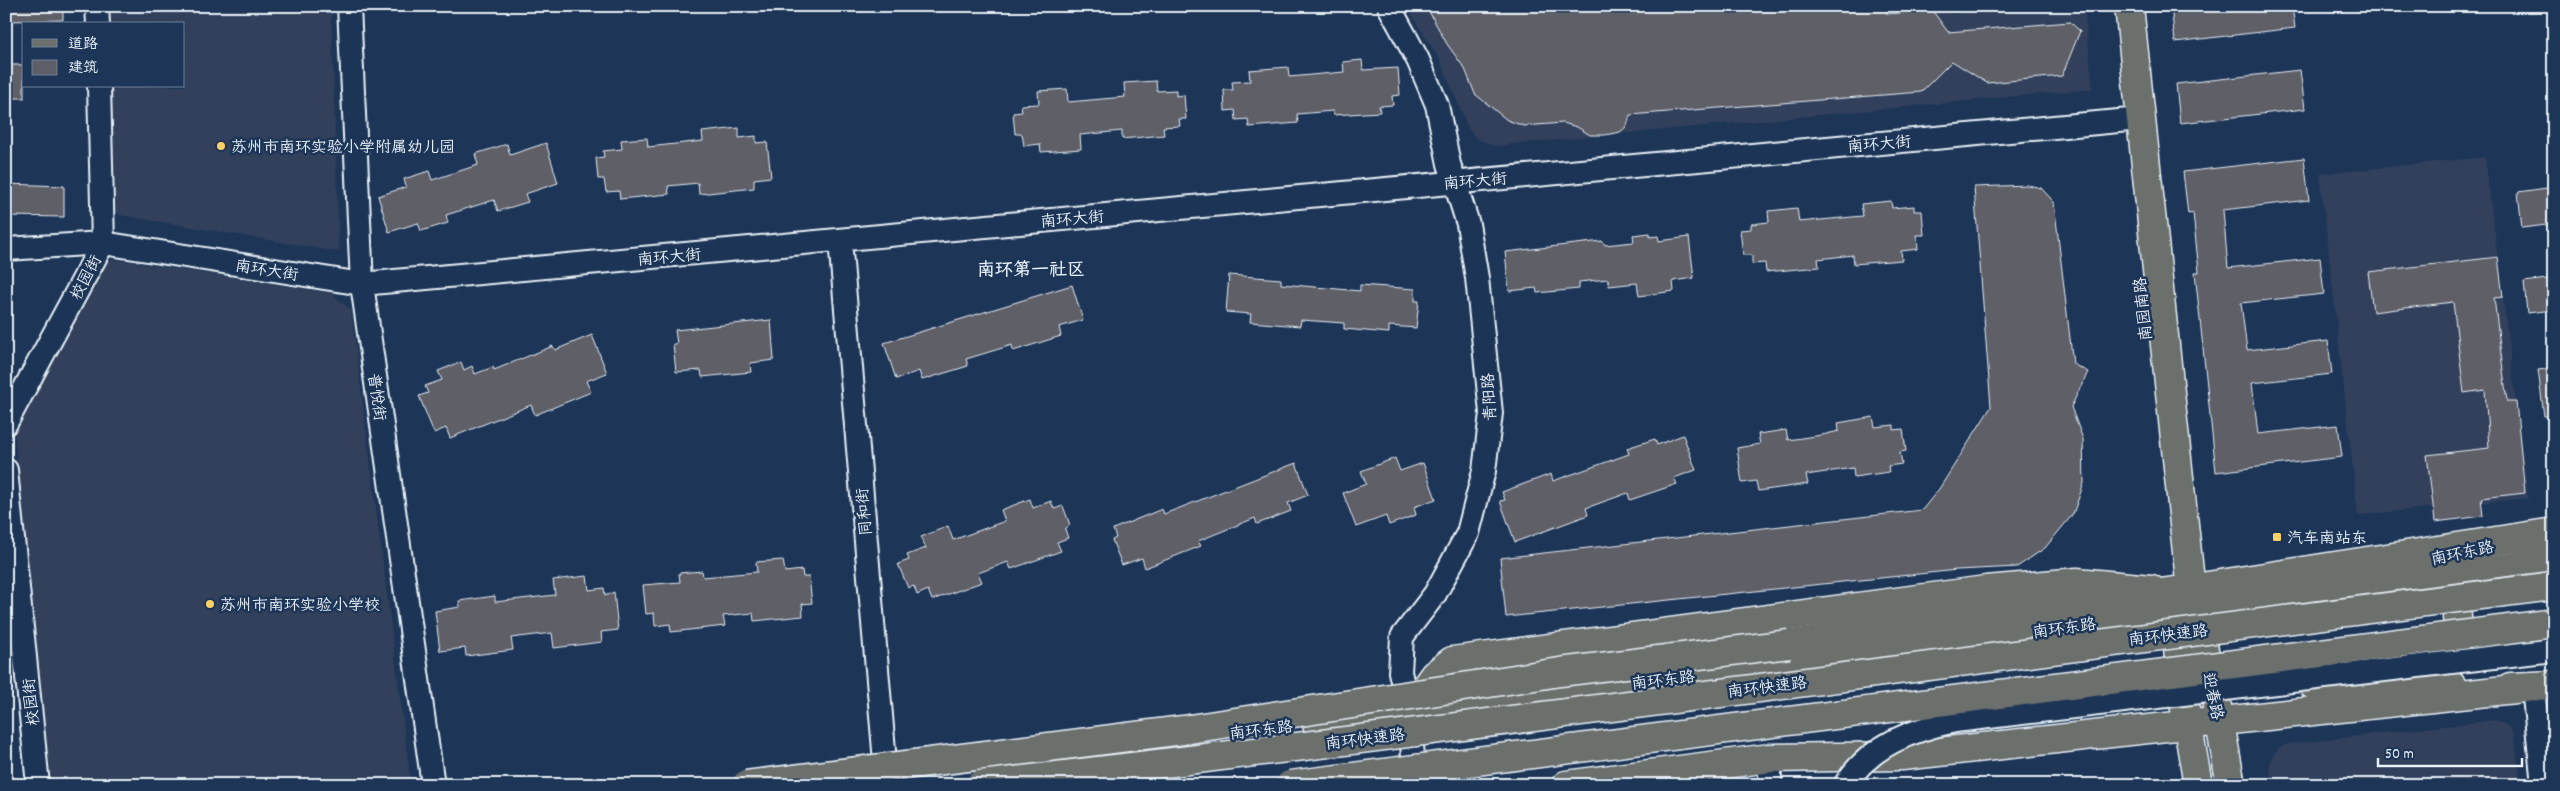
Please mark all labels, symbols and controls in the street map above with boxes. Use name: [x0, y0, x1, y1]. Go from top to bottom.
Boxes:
legend: [22, 22, 185, 88]
text: 道路: [68, 34, 98, 56]
text: 建筑: [68, 58, 98, 80]
street label: 南环大街: [1846, 131, 1912, 160]
place label: 苏州市南环实验小学附属幼儿园: [231, 137, 455, 160]
marker: 苏州市南环实验小学附属幼儿园: [215, 140, 227, 152]
street label: 南环大街: [1442, 168, 1508, 197]
street label: 南环大街: [1039, 206, 1105, 235]
street label: 南环大街: [636, 244, 702, 273]
street label: 校园街: [66, 252, 109, 305]
street label: 南环大街: [233, 255, 300, 288]
district label: 南环第一社区: [977, 259, 1085, 284]
street label: 南园南路: [2130, 276, 2159, 342]
street label: 普悦街: [361, 372, 390, 423]
street label: 青阳路: [1478, 372, 1503, 421]
street label: 同和街: [852, 487, 879, 537]
place label: 汽车南站东: [2287, 528, 2367, 551]
marker: 汽车南站东: [2271, 531, 2283, 543]
street label: 南环东路: [2429, 537, 2496, 572]
place label: 苏州市南环实验小学校: [220, 595, 380, 618]
marker: 苏州市南环实验小学校: [204, 598, 216, 610]
street label: 南环东路: [2031, 614, 2098, 645]
street label: 南环快速路: [2127, 620, 2209, 653]
street label: 南环东路: [1630, 666, 1696, 697]
street label: 迎春路: [2195, 671, 2228, 722]
street label: 南环快速路: [1726, 672, 1808, 705]
street label: 校园街: [19, 677, 46, 727]
street label: 南环东路: [1228, 716, 1294, 747]
street label: 南环快速路: [1324, 724, 1406, 757]
scale bar: [2378, 736, 2521, 768]
text: 50 m: [2385, 744, 2414, 766]

